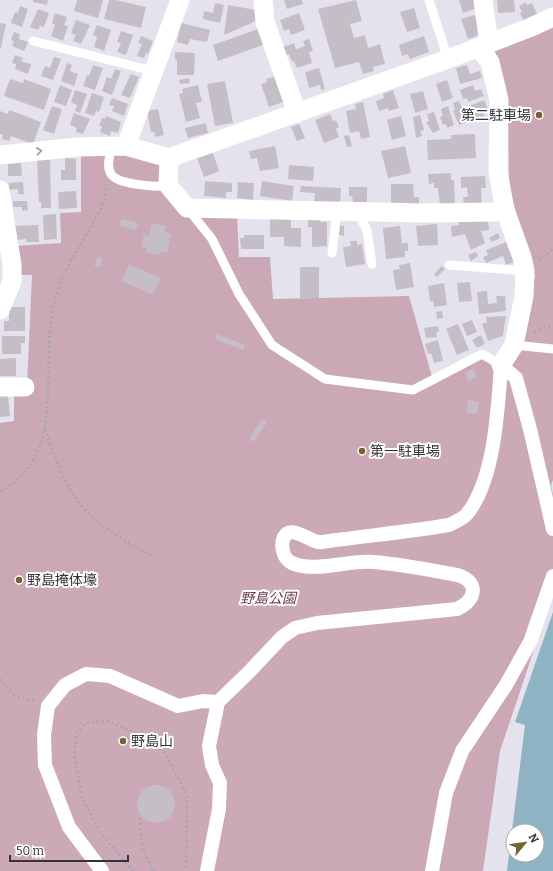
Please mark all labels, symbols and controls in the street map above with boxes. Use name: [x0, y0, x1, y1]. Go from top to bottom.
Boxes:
place label: 第二駐車場: [461, 107, 531, 124]
marker: 第二駐車場: [534, 110, 544, 120]
one-way arrow: [36, 147, 42, 156]
place label: 第一駐車場: [370, 443, 440, 460]
marker: 第一駐車場: [357, 446, 367, 456]
place label: 野島掩体壕: [27, 572, 97, 589]
marker: 野島掩体壕: [14, 575, 24, 585]
park label: 野島公園: [240, 590, 298, 607]
place label: 野島山: [131, 733, 173, 750]
marker: 野島山: [118, 736, 128, 746]
north arrow: [505, 823, 545, 863]
text: N: [526, 832, 541, 846]
scale bar: [10, 837, 128, 863]
text: 50 m: [16, 844, 45, 858]

